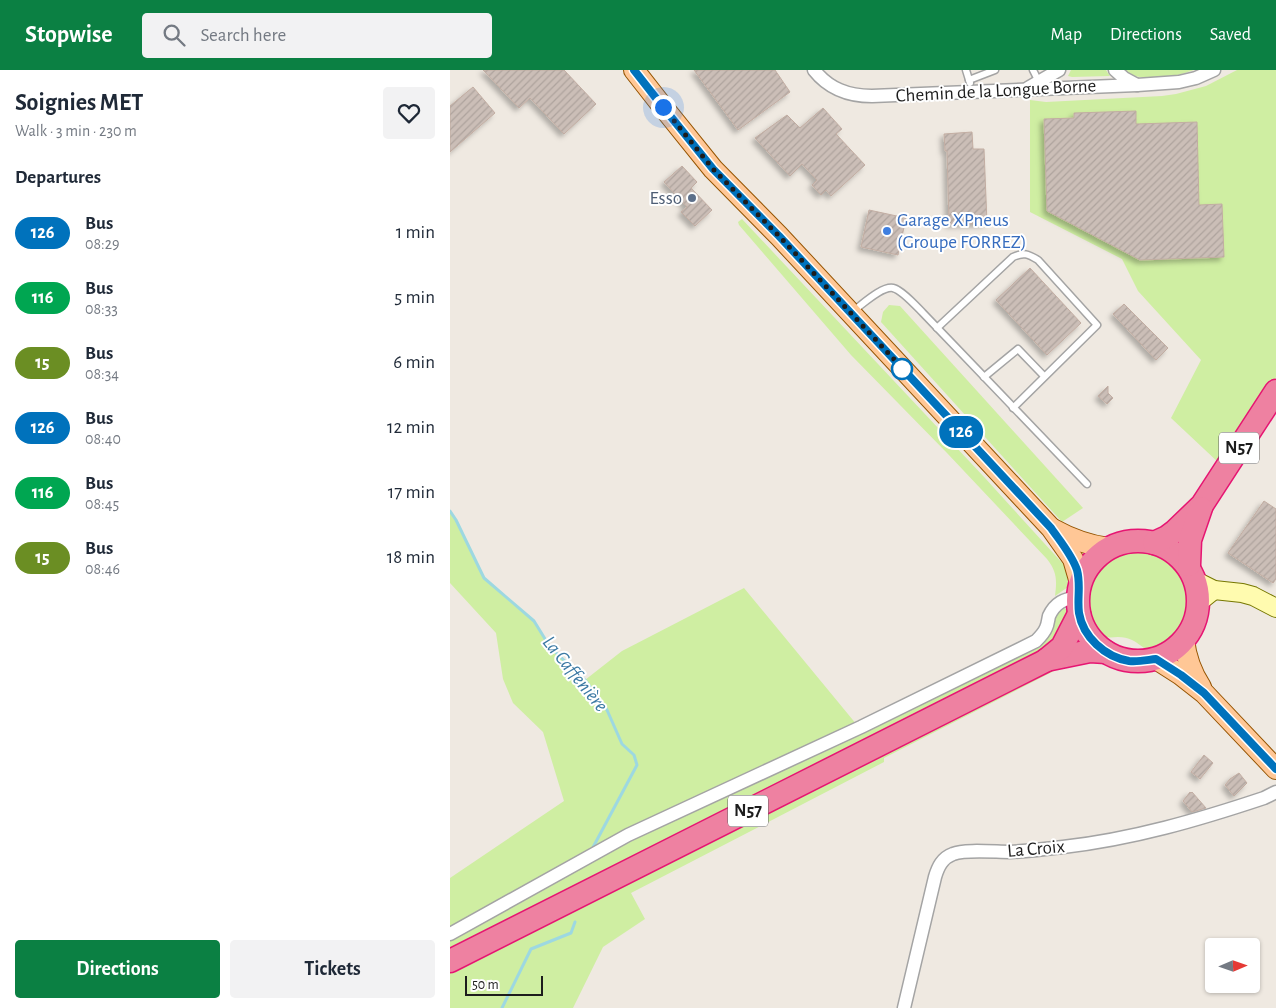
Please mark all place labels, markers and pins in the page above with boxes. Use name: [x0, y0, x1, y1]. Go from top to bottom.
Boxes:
place label: Esso: [649, 189, 682, 208]
marker: Esso: [686, 192, 698, 204]
place label: Garage XPneus (Groupe FORREZ): [897, 211, 1027, 252]
marker: Garage XPneus (Groupe FORREZ): [881, 225, 893, 237]
unlabelled marker: [891, 358, 913, 380]

